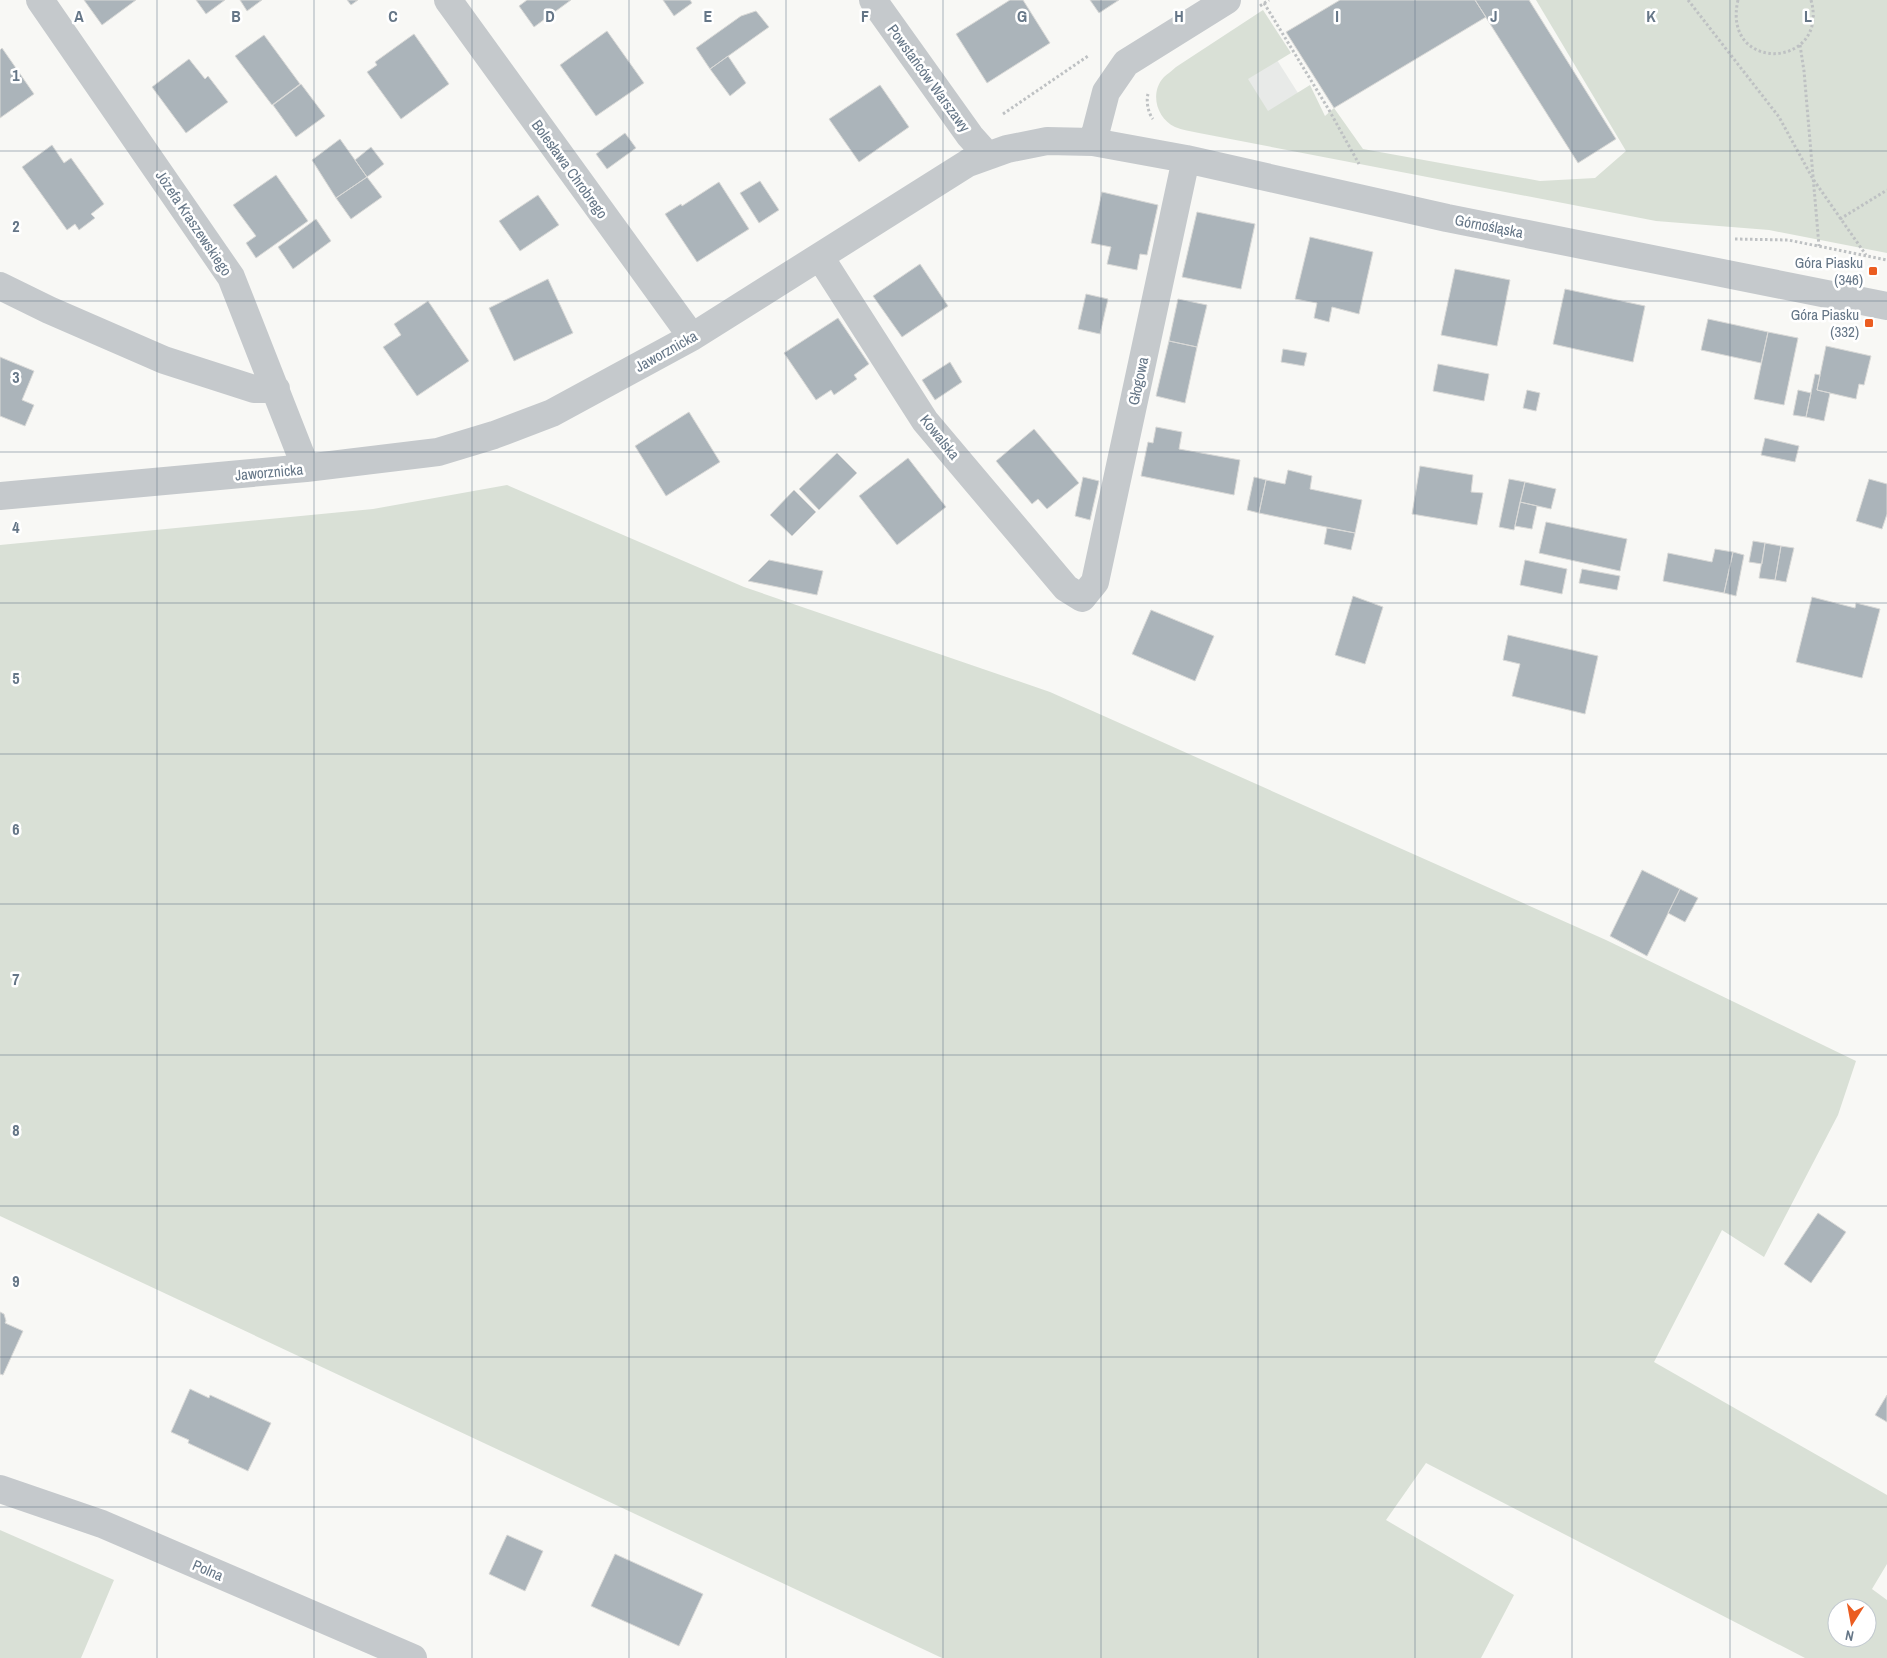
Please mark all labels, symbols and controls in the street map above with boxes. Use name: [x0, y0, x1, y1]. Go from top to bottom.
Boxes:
text: A: [74, 5, 84, 27]
text: B: [231, 5, 241, 27]
text: C: [388, 5, 398, 27]
text: D: [545, 5, 555, 27]
text: E: [704, 5, 713, 27]
text: F: [861, 5, 869, 27]
text: G: [1017, 5, 1027, 27]
text: H: [1174, 5, 1184, 27]
text: I: [1335, 5, 1339, 27]
text: J: [1490, 5, 1498, 27]
text: K: [1646, 5, 1656, 27]
text: L: [1804, 5, 1812, 27]
street label: Powstańców Warszawy: [883, 20, 976, 137]
text: 1: [12, 64, 20, 86]
street label: Bolesława Chrobrego: [527, 115, 613, 223]
street label: Józefa Kraszewskiego: [151, 166, 237, 280]
street label: Górnośląska: [1453, 209, 1525, 243]
text: 2: [12, 215, 20, 237]
place label: Góra Piasku (346): [1795, 252, 1863, 290]
marker: Góra Piasku (346): [1867, 265, 1879, 277]
place label: Góra Piasku (332): [1791, 304, 1859, 342]
marker: Góra Piasku (332): [1863, 317, 1875, 329]
street label: Jaworznicka: [631, 325, 701, 377]
street label: Głogowa: [1123, 355, 1153, 407]
text: 3: [12, 366, 20, 388]
street label: Kowalska: [915, 410, 965, 464]
street label: Jaworznicka: [234, 459, 304, 485]
text: 4: [12, 516, 20, 538]
text: 5: [12, 667, 20, 689]
text: 6: [12, 818, 20, 840]
text: 7: [12, 968, 20, 990]
text: 8: [12, 1119, 20, 1141]
text: 9: [12, 1270, 20, 1292]
street label: Polna: [189, 1554, 227, 1586]
north arrow: [1827, 1598, 1877, 1648]
text: N: [1844, 1626, 1855, 1645]

